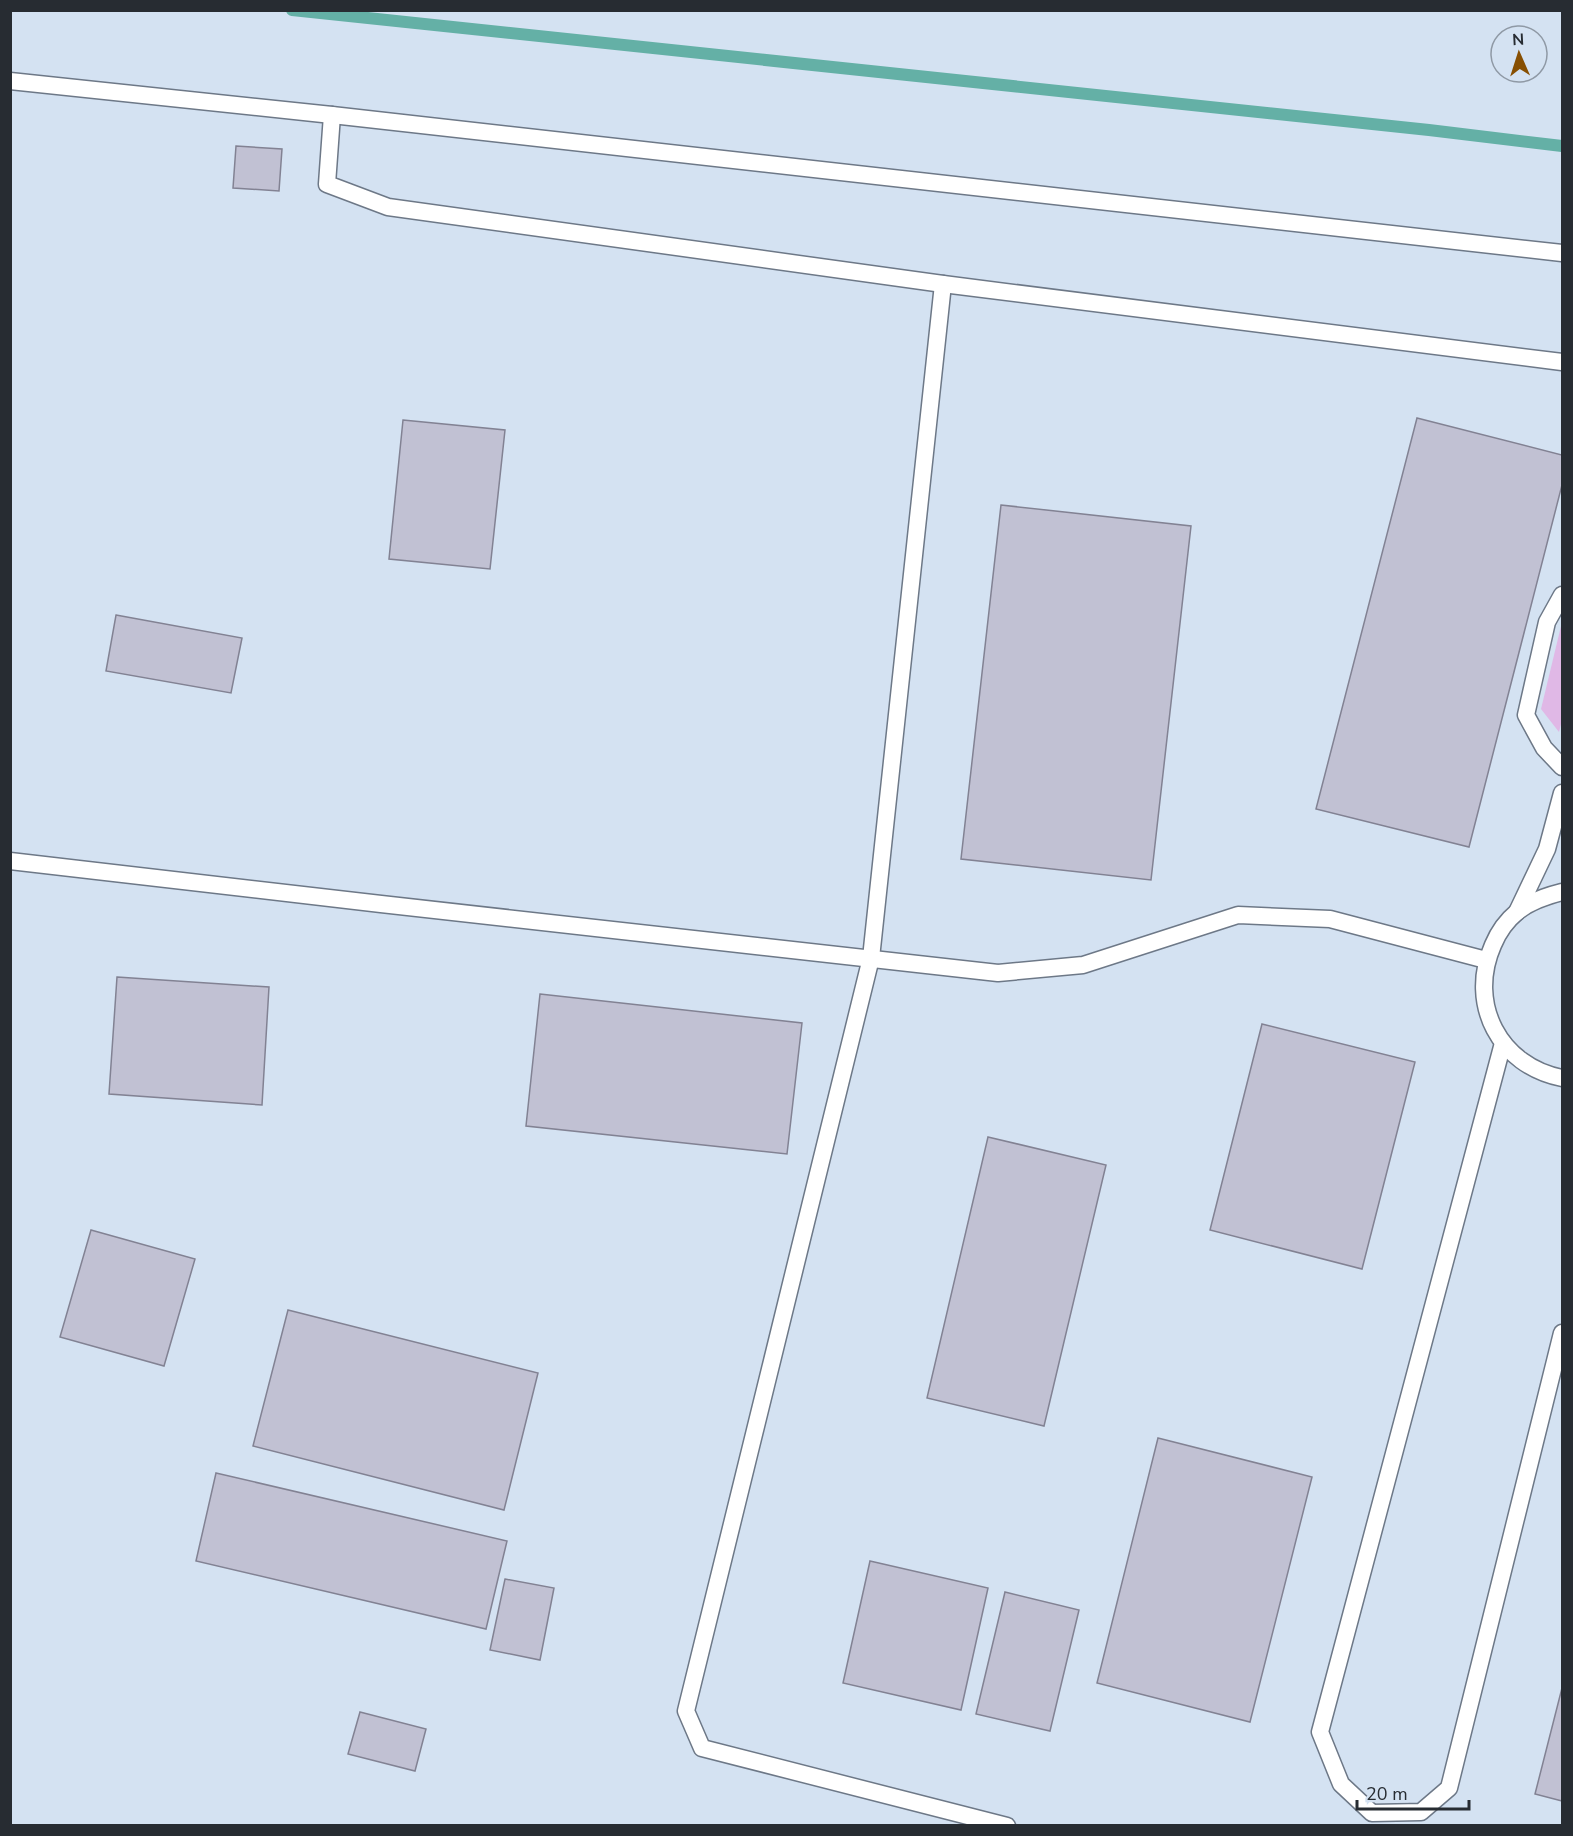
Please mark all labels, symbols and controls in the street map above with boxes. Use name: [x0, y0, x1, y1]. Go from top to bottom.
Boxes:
north arrow: [1489, 24, 1549, 84]
text: N: [1512, 29, 1525, 51]
scale bar: [1357, 1773, 1470, 1811]
text: 20 m: [1366, 1782, 1408, 1806]

